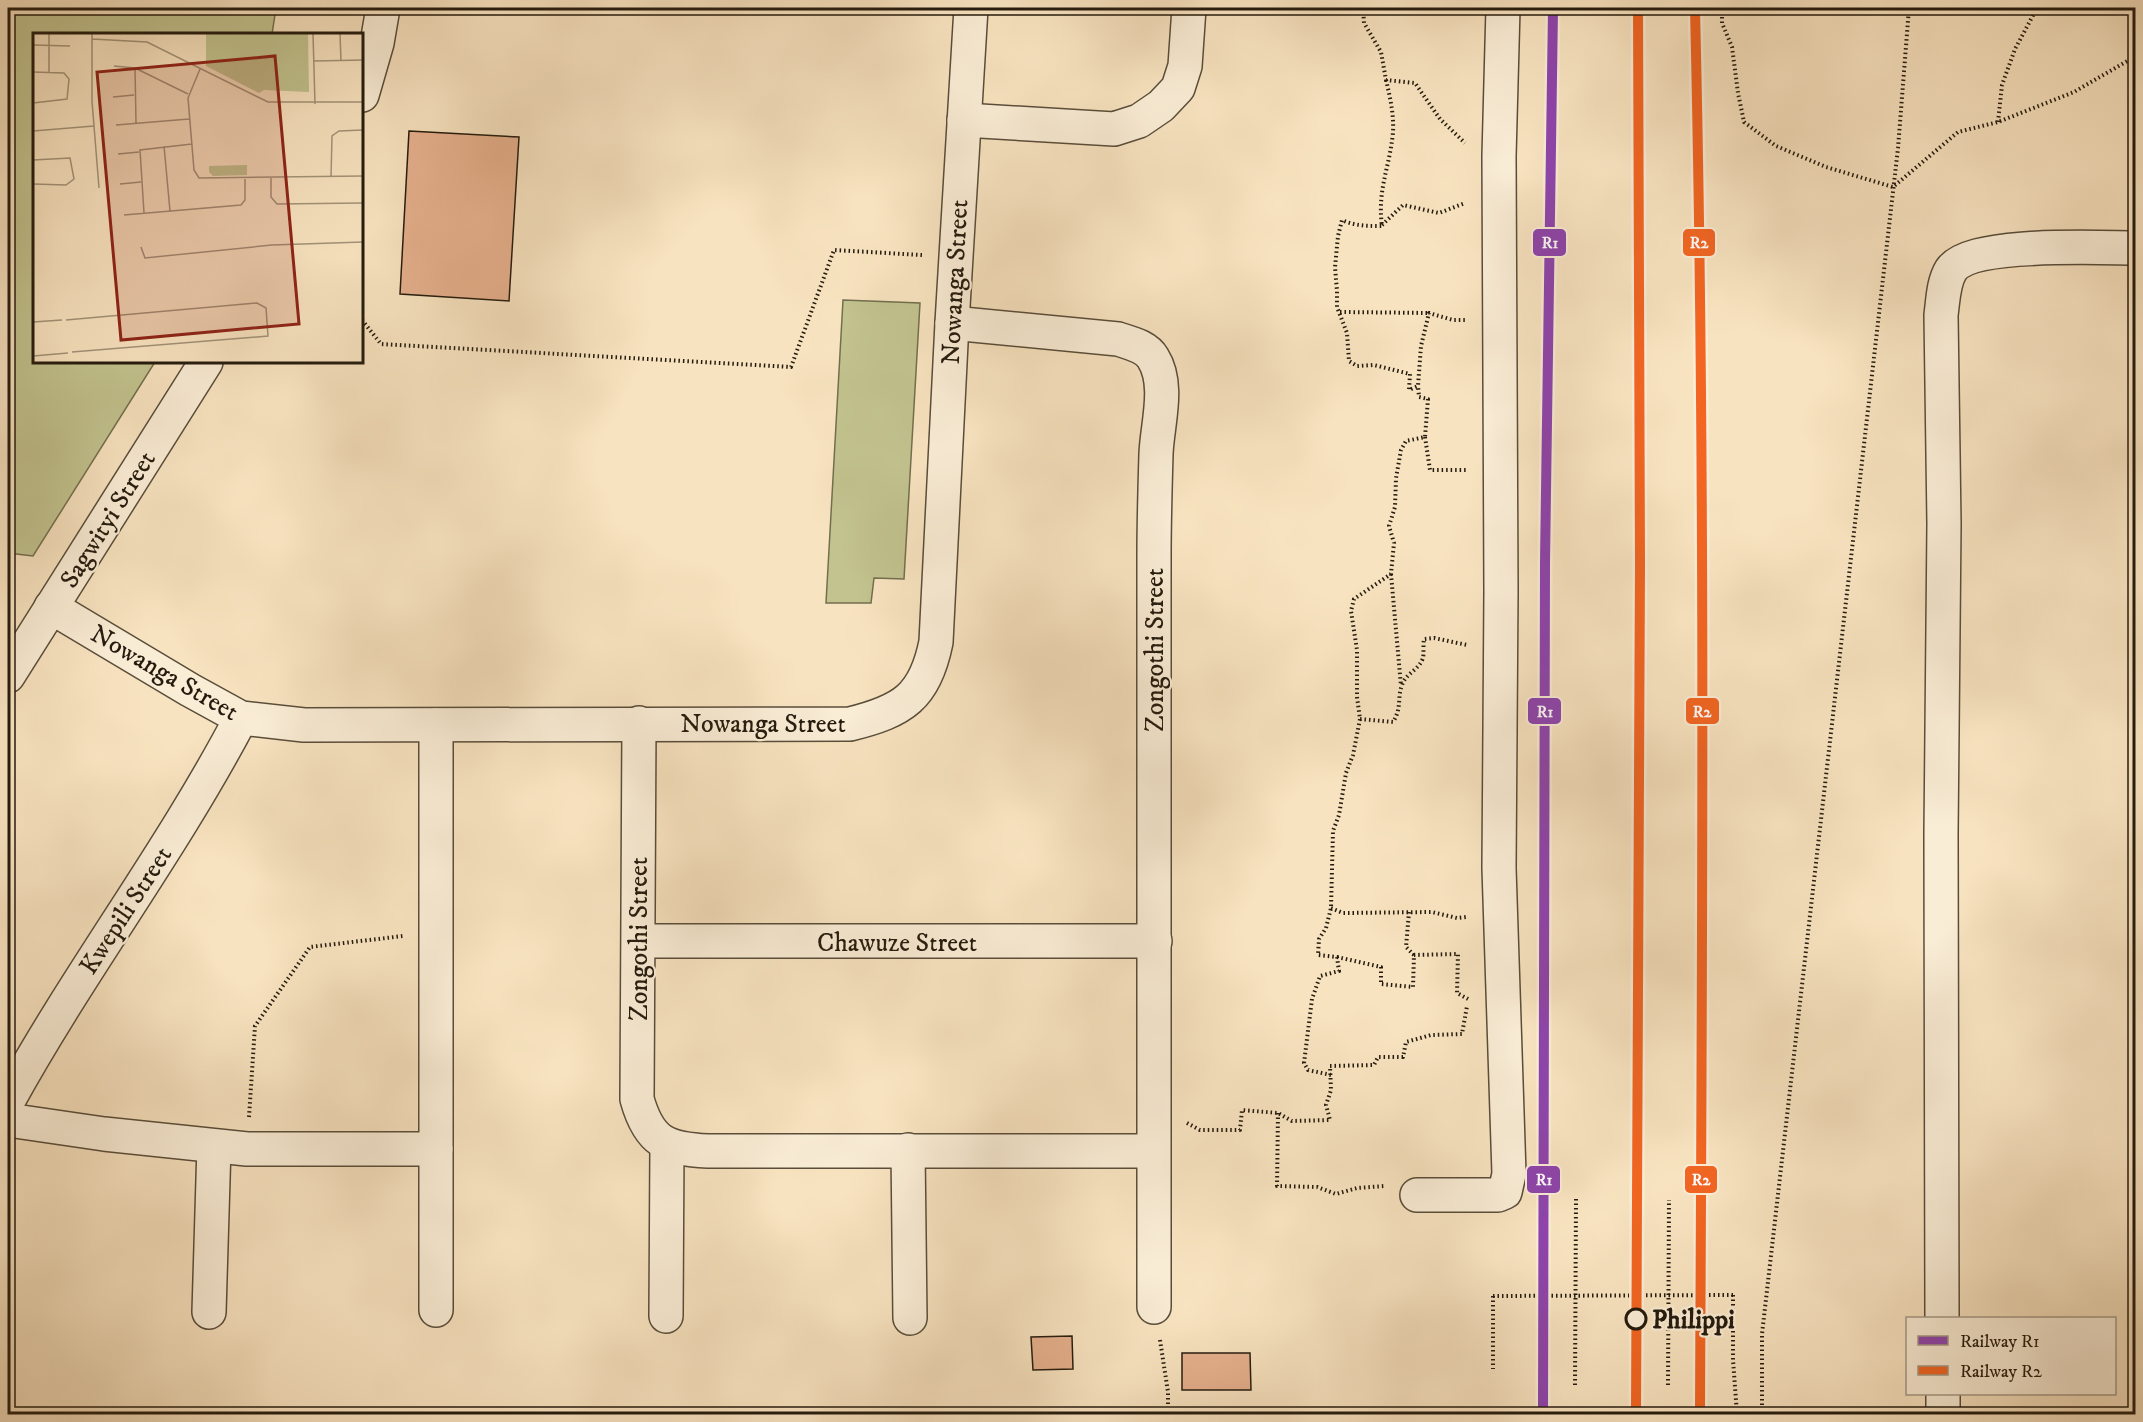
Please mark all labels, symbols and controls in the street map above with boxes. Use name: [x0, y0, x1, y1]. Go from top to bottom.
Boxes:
inset map: [33, 33, 363, 363]
street label: Nowanga Street: [935, 199, 976, 366]
line badge: R1: [1532, 228, 1567, 257]
line badge: R2: [1682, 228, 1716, 257]
text: R1: [1542, 233, 1558, 253]
text: R2: [1690, 233, 1709, 253]
street label: Sagwityi Street: [53, 445, 163, 594]
street label: Zongothi Street: [1139, 568, 1172, 732]
street label: Nowanga Street: [84, 618, 244, 729]
line badge: R1: [1527, 697, 1562, 725]
line badge: R2: [1685, 697, 1720, 725]
text: R1: [1537, 702, 1553, 722]
text: R2: [1693, 702, 1712, 722]
street label: Nowanga Street: [680, 708, 846, 741]
street label: Kwepili Street: [73, 841, 180, 981]
street label: Zongothi Street: [623, 857, 656, 1021]
street label: Chawuze Street: [817, 927, 977, 960]
line badge: R1: [1526, 1165, 1561, 1194]
line badge: R2: [1684, 1165, 1718, 1194]
text: R1: [1536, 1170, 1552, 1190]
text: R2: [1692, 1170, 1711, 1190]
place label: Philippi: [1652, 1304, 1735, 1337]
marker: Philippi: [1625, 1308, 1647, 1330]
legend: [1906, 1317, 2116, 1395]
text: Railway R1: [1960, 1331, 2040, 1353]
text: Railway R2: [1960, 1361, 2042, 1383]

